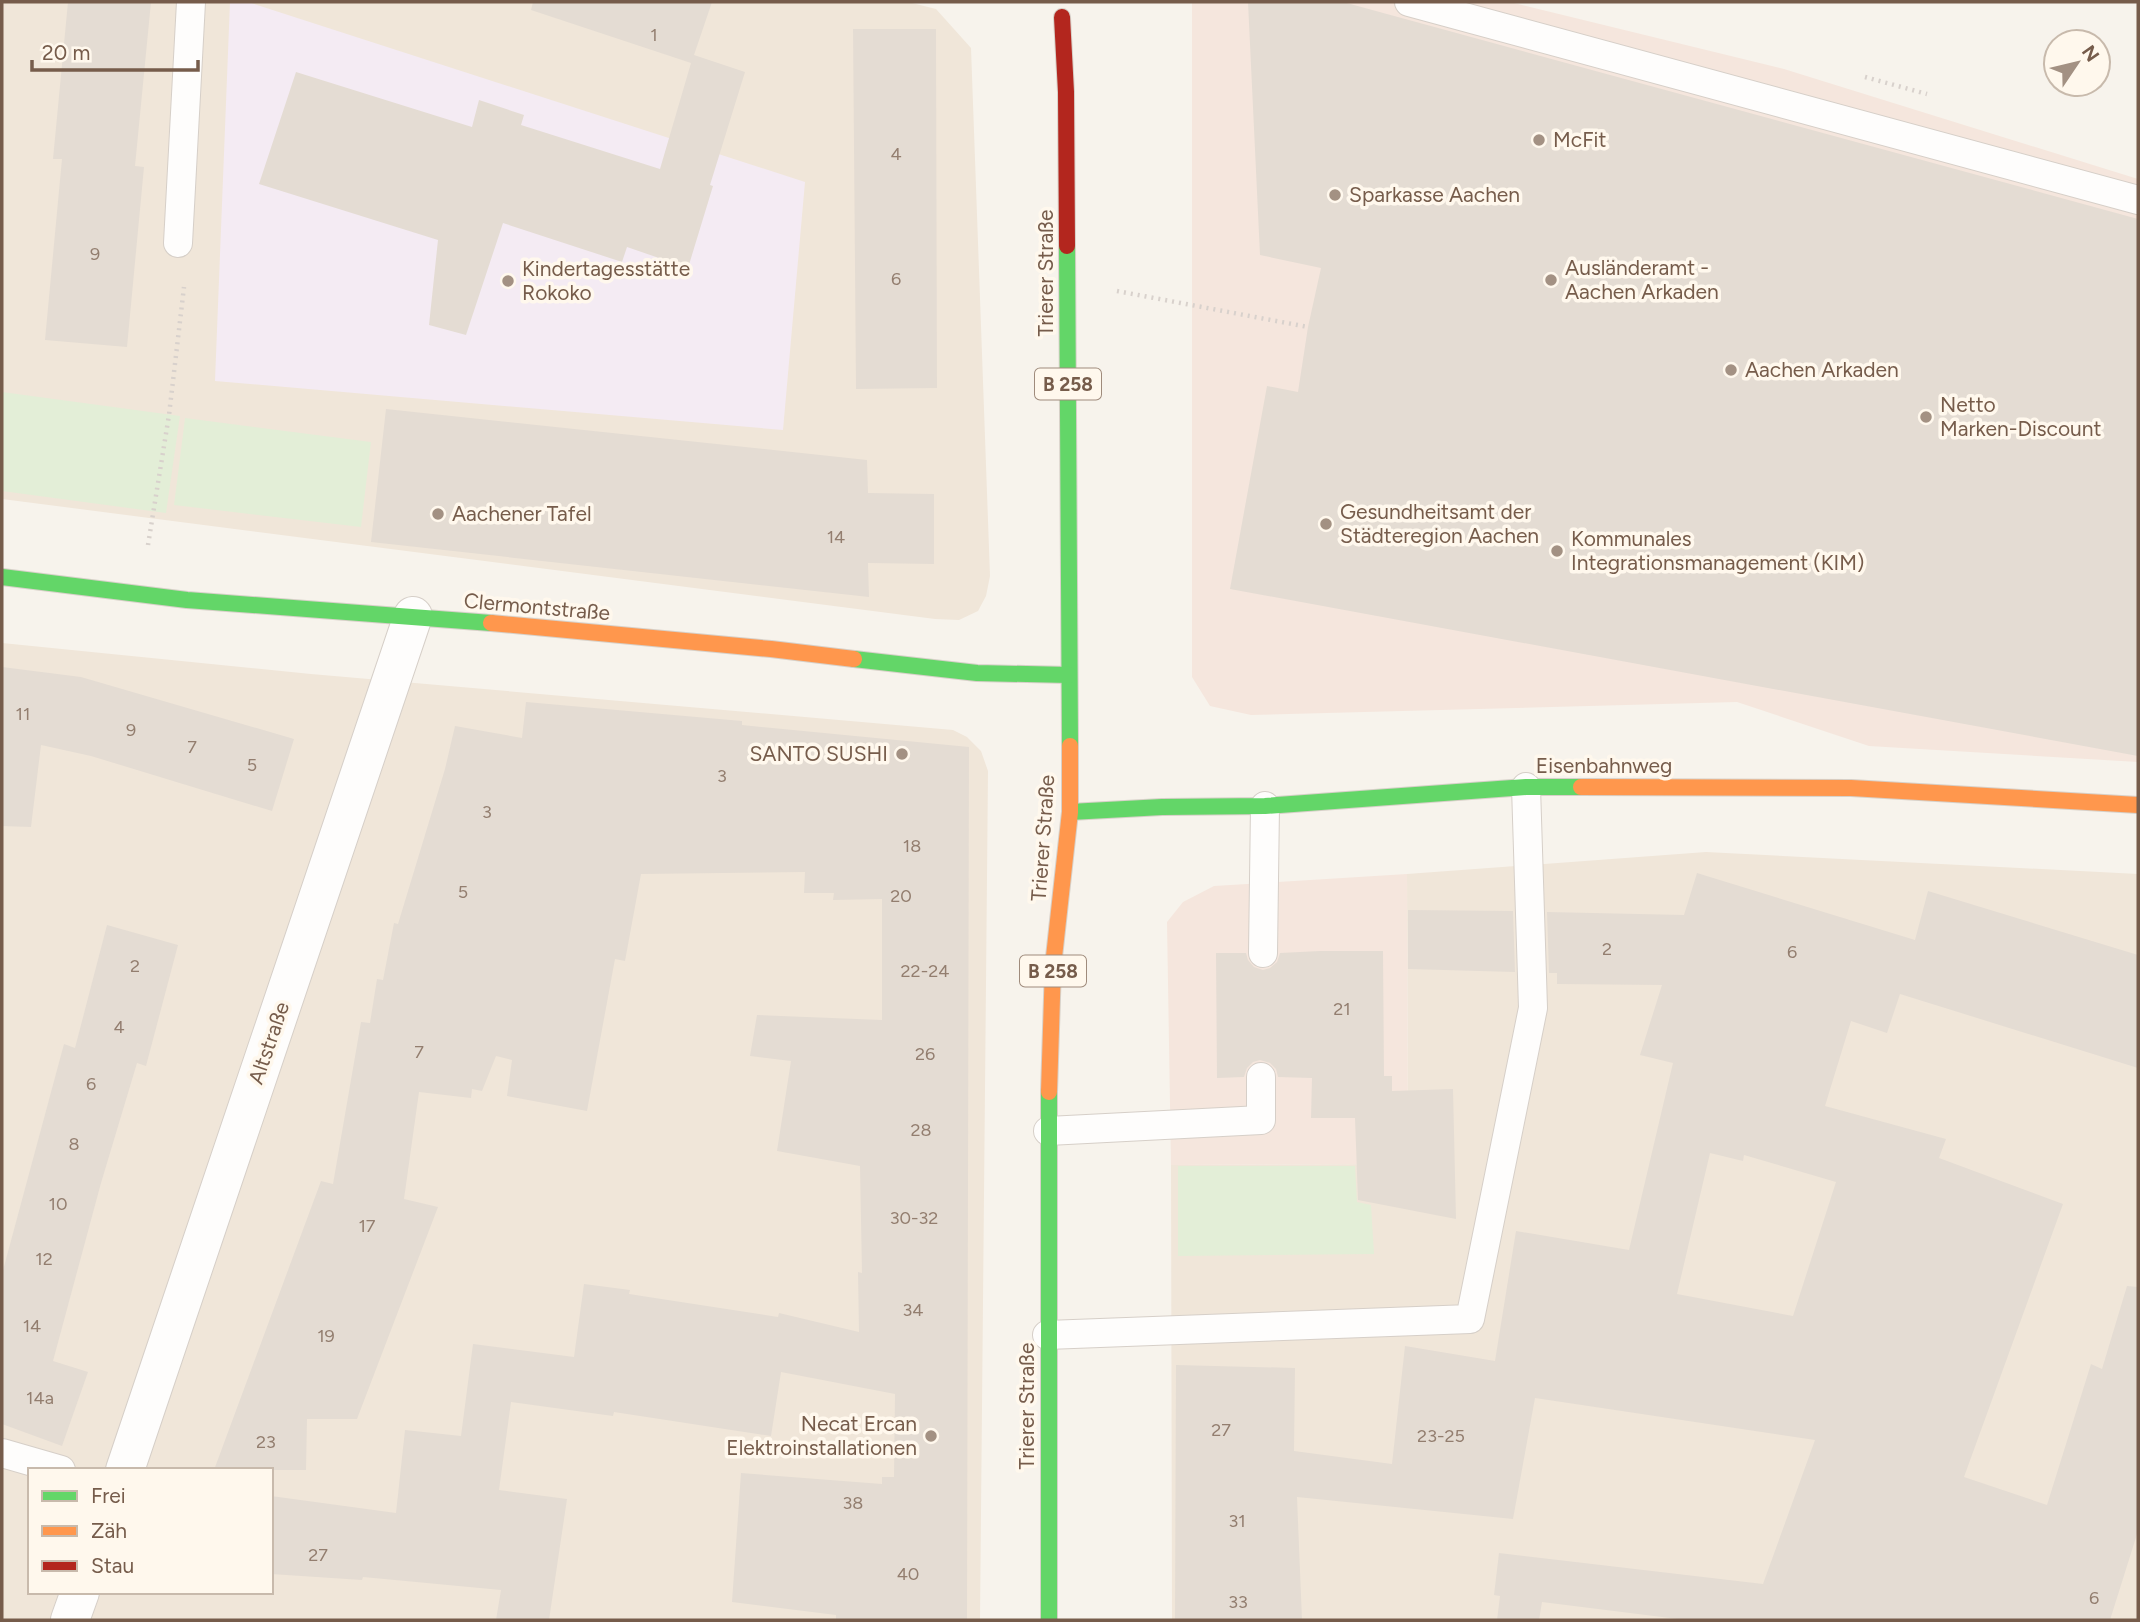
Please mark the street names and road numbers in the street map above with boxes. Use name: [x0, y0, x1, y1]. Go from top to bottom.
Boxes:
street label: Trierer Straße: [1033, 210, 1058, 336]
road number: B 258: [1035, 368, 1101, 400]
street label: Clermontstraße: [463, 588, 611, 625]
street label: Eisenbahnweg: [1536, 753, 1672, 778]
street label: Trierer Straße: [1026, 774, 1059, 902]
road number: B 258: [1020, 956, 1086, 987]
street label: Altstraße: [243, 998, 294, 1087]
street label: Trierer Straße: [1014, 1343, 1039, 1469]

